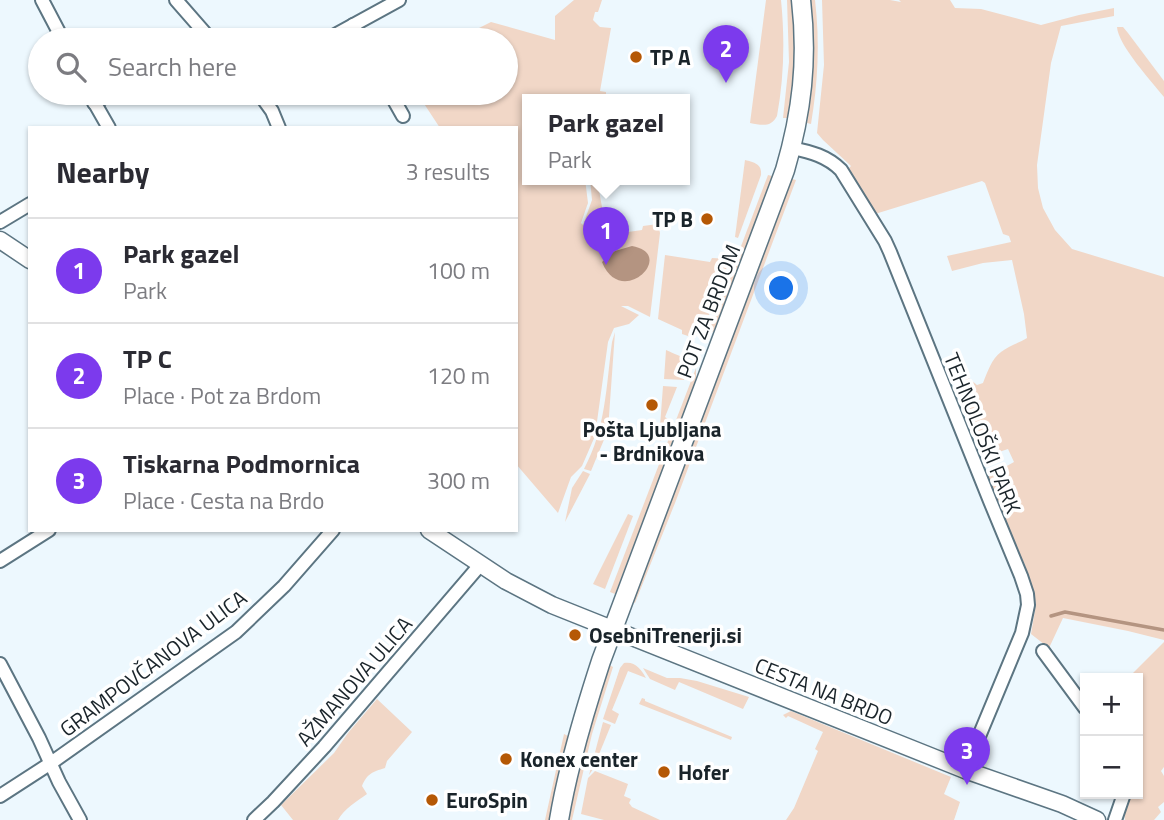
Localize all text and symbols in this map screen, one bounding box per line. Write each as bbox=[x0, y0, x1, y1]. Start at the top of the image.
pin: 2 bbox=[703, 25, 749, 83]
search box bbox=[28, 28, 518, 105]
place label: TP A bbox=[650, 41, 691, 73]
text: Search here bbox=[108, 47, 237, 86]
icon: search bbox=[52, 48, 90, 86]
marker: TP A bbox=[628, 49, 644, 65]
popup bbox=[522, 94, 690, 185]
text: Park gazel bbox=[548, 103, 664, 142]
text: Park bbox=[548, 142, 592, 177]
text: Nearby bbox=[56, 149, 149, 195]
text: 3 results bbox=[406, 154, 490, 189]
place label: TP B bbox=[652, 203, 693, 235]
pin: 1 bbox=[583, 207, 629, 265]
marker: TP B bbox=[699, 211, 715, 227]
text: Park gazel bbox=[123, 234, 240, 273]
street label: POT ZA BRDOM bbox=[668, 240, 748, 382]
text: 1 bbox=[73, 253, 85, 288]
text: 100 m bbox=[427, 253, 490, 288]
your location bbox=[764, 271, 798, 305]
text: Park bbox=[123, 273, 167, 308]
text: TP C bbox=[123, 339, 172, 378]
street label: TEHNOLOŠKI PARK bbox=[936, 348, 1030, 518]
text: 2 bbox=[73, 358, 85, 393]
text: 120 m bbox=[427, 358, 490, 393]
text: Place · Pot za Brdom bbox=[123, 378, 321, 413]
marker: Pošta Ljubljana - Brdnikova bbox=[644, 397, 660, 413]
place label: Pošta Ljubljana - Brdnikova bbox=[582, 413, 722, 469]
text: Tiskarna Podmornica bbox=[123, 444, 360, 483]
text: 3 bbox=[73, 463, 85, 498]
text: 300 m bbox=[427, 463, 490, 498]
text: Place · Cesta na Brdo bbox=[123, 483, 324, 518]
street label: GRAMPOVČANOVA ULICA bbox=[53, 582, 254, 744]
street label: AŽMANOVA ULICA bbox=[288, 609, 420, 753]
place label: OsebniTrenerji.si bbox=[589, 619, 742, 651]
marker: OsebniTrenerji.si bbox=[567, 627, 583, 643]
street label: CESTA NA BRDO bbox=[750, 649, 898, 733]
map controls bbox=[1080, 673, 1143, 799]
button: + bbox=[1080, 673, 1143, 736]
pin: 3 bbox=[944, 727, 990, 785]
button: − bbox=[1080, 736, 1143, 799]
place label: Konex center bbox=[520, 743, 638, 775]
marker: Konex center bbox=[498, 751, 514, 767]
place label: Hofer bbox=[678, 756, 729, 788]
marker: Hofer bbox=[656, 764, 672, 780]
place label: EuroSpin bbox=[446, 784, 528, 816]
marker: EuroSpin bbox=[424, 792, 440, 808]

